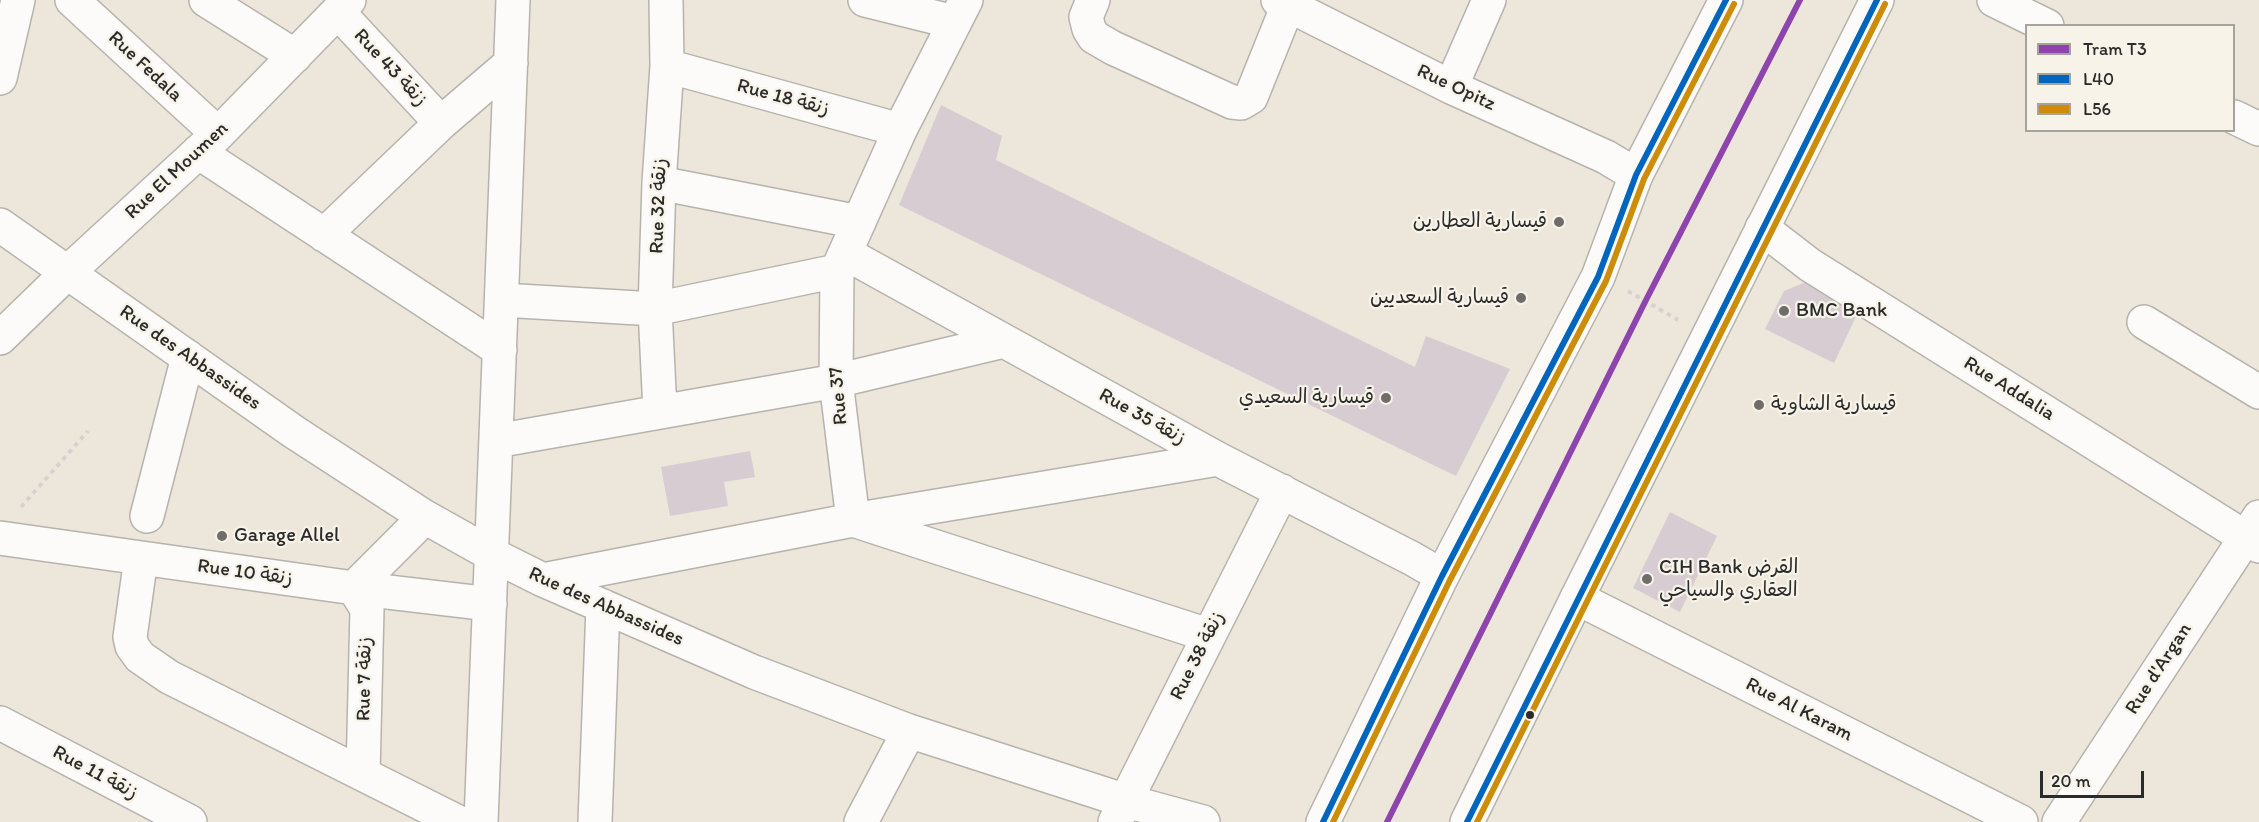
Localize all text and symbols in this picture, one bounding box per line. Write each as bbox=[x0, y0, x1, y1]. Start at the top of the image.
street label: Rue 43 زنقة bbox=[348, 24, 432, 112]
legend bbox=[2025, 24, 2235, 132]
street label: Rue Fedala bbox=[103, 26, 187, 108]
text: Tram T3 bbox=[2083, 38, 2147, 60]
street label: Rue Opitz bbox=[1413, 59, 1499, 117]
text: L40 bbox=[2083, 68, 2114, 90]
street label: Rue 18 زنقة bbox=[734, 74, 832, 122]
text: L56 bbox=[2083, 98, 2111, 120]
street label: Rue El Moumen bbox=[120, 117, 234, 225]
street label: Rue 32 زنقة bbox=[645, 158, 673, 254]
place label: قيسارية العطارين bbox=[1413, 210, 1547, 234]
marker: قيسارية العطارين bbox=[1552, 215, 1566, 229]
place label: قيسارية السعديين bbox=[1370, 286, 1509, 310]
marker: قيسارية السعديين bbox=[1514, 291, 1528, 305]
place label: BMC Bank bbox=[1796, 299, 1887, 323]
street label: Rue des Abbassides bbox=[115, 300, 265, 416]
marker: BMC Bank bbox=[1777, 304, 1791, 318]
street label: Rue Addalia bbox=[1959, 351, 2059, 427]
street label: Rue 37 bbox=[825, 366, 853, 426]
street label: Rue 35 زنقة bbox=[1094, 383, 1190, 451]
place label: قيسارية السعيدي bbox=[1239, 386, 1374, 410]
marker: قيسارية السعيدي bbox=[1379, 391, 1393, 405]
place label: قيسارية الشاوية bbox=[1771, 393, 1897, 417]
marker: قيسارية الشاوية bbox=[1752, 398, 1766, 412]
place label: Garage Allel bbox=[234, 524, 340, 548]
marker: Garage Allel bbox=[215, 529, 229, 543]
street label: Rue 10 زنقة bbox=[196, 554, 294, 592]
place label: CIH Bank القرض العقاري والسياحي bbox=[1659, 556, 1798, 603]
street label: Rue des Abbassides bbox=[525, 562, 687, 652]
marker: CIH Bank القرض العقاري والسياحي bbox=[1640, 572, 1654, 586]
street label: Rue 38 زنقة bbox=[1165, 608, 1231, 704]
street label: Rue d'Argan bbox=[2121, 619, 2197, 719]
street label: Rue 7 زنقة bbox=[352, 637, 378, 721]
street label: Rue Al Karam bbox=[1741, 673, 1857, 747]
unlabelled marker bbox=[1524, 709, 1536, 721]
street label: Rue 11 زنقة bbox=[48, 741, 142, 805]
scale bar bbox=[2043, 759, 2146, 797]
text: 20 m bbox=[2051, 770, 2091, 792]

